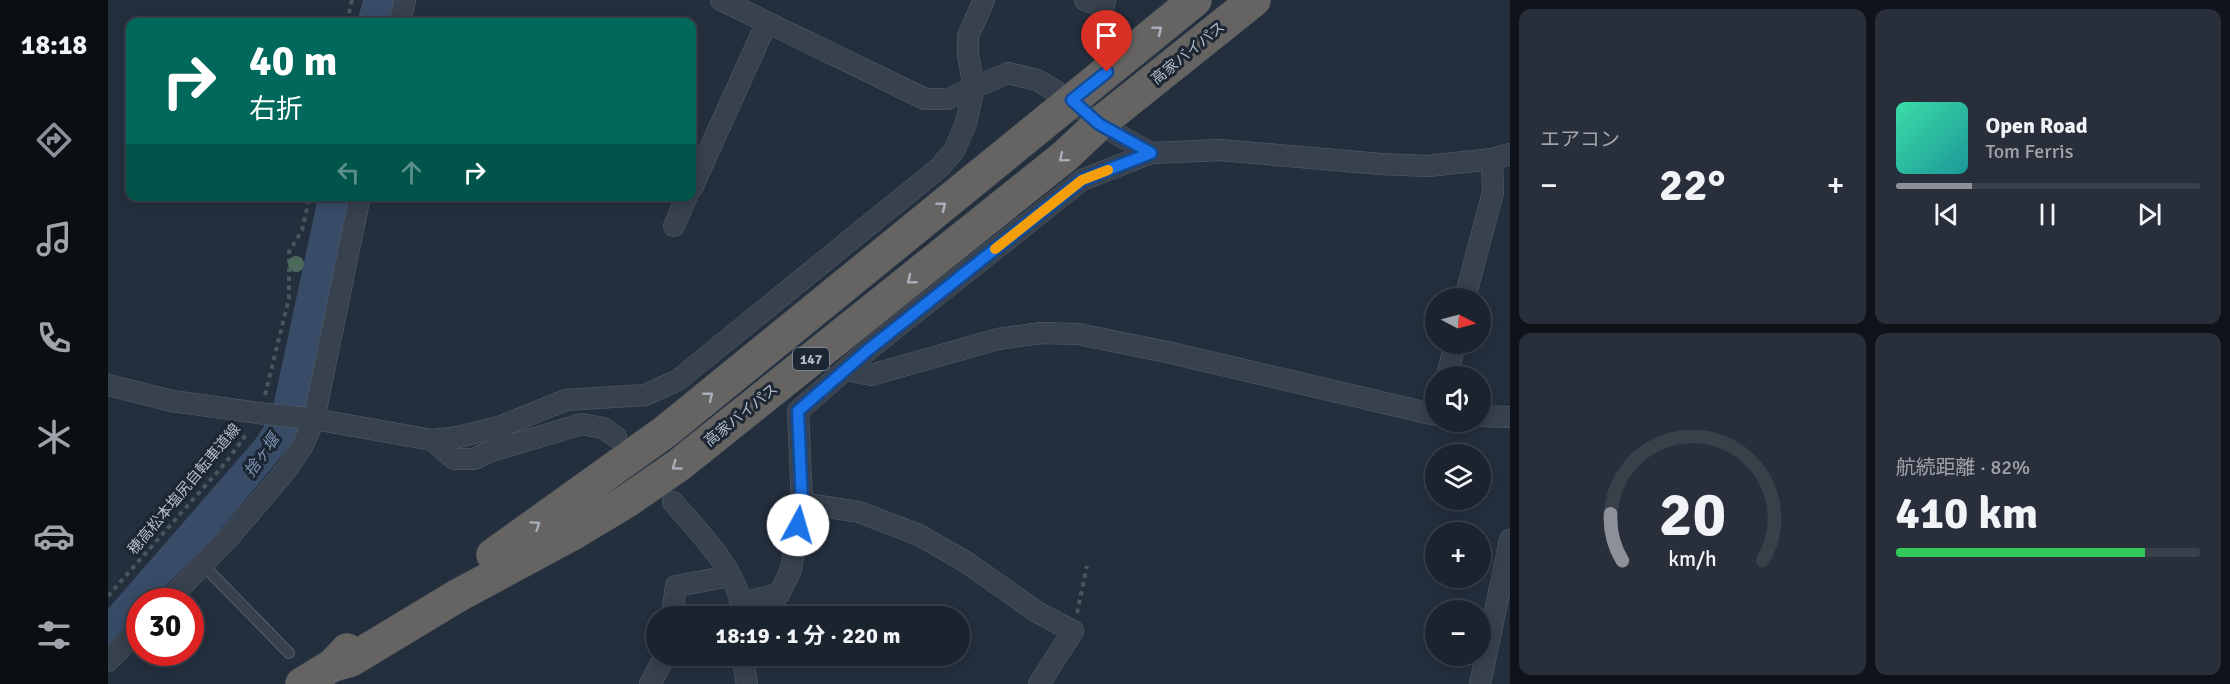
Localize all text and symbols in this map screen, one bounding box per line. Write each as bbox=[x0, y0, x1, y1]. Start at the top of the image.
pin bbox=[1081, 10, 1132, 72]
street label: 高家バイパス bbox=[1147, 18, 1229, 88]
icon: arrive bbox=[1090, 19, 1123, 52]
one-way arrow bbox=[1151, 27, 1162, 38]
text: 18:18 bbox=[21, 29, 87, 62]
text: 40 m bbox=[249, 36, 338, 87]
icon: right bbox=[150, 42, 228, 120]
text: 右折 bbox=[249, 93, 303, 126]
text: Open Road bbox=[1986, 112, 2088, 139]
icon: directions bbox=[33, 119, 75, 161]
text: エアコン bbox=[1540, 127, 1620, 152]
text: Tom Ferris bbox=[1986, 139, 2074, 164]
one-way arrow bbox=[1059, 150, 1070, 161]
icon: left bbox=[332, 156, 365, 189]
icon: ahead bbox=[395, 156, 428, 189]
icon: right bbox=[458, 156, 491, 189]
text: 22° bbox=[1659, 158, 1726, 213]
text: − bbox=[1540, 165, 1558, 206]
text: + bbox=[1827, 165, 1844, 206]
icon: previous bbox=[1930, 198, 1963, 231]
icon: pause bbox=[2031, 198, 2064, 231]
icon: next bbox=[2133, 198, 2166, 231]
one-way arrow bbox=[935, 203, 946, 214]
icon: music bbox=[33, 218, 75, 260]
one-way arrow bbox=[907, 272, 918, 283]
north arrow bbox=[1425, 288, 1491, 354]
map controls bbox=[1425, 288, 1491, 666]
icon: phone bbox=[33, 317, 75, 359]
road number: 147 bbox=[793, 348, 829, 370]
button: sound bbox=[1425, 366, 1491, 432]
street label: 高家バイパス bbox=[700, 380, 782, 450]
one-way arrow bbox=[702, 392, 713, 403]
icon: climate bbox=[33, 416, 75, 458]
street label: 穂高松本塩尻自転車道線 bbox=[124, 420, 244, 558]
water label: 捨ヶ堰 bbox=[240, 428, 285, 481]
button: layers bbox=[1425, 444, 1491, 510]
text: 航続距離 · 82% bbox=[1896, 455, 2030, 480]
one-way arrow bbox=[672, 459, 683, 470]
text: 20 bbox=[1659, 476, 1726, 553]
text: 410 km bbox=[1896, 486, 2038, 541]
position arrow bbox=[766, 493, 830, 557]
icon: car bbox=[33, 515, 75, 557]
one-way arrow bbox=[530, 521, 541, 532]
button: + bbox=[1425, 522, 1491, 588]
text: km/h bbox=[1668, 546, 1717, 572]
speed limit sign: 30 bbox=[126, 588, 204, 666]
button: − bbox=[1425, 600, 1491, 666]
icon: filters bbox=[33, 614, 75, 656]
text: 18:19 · 1 分 · 220 m bbox=[716, 622, 900, 649]

